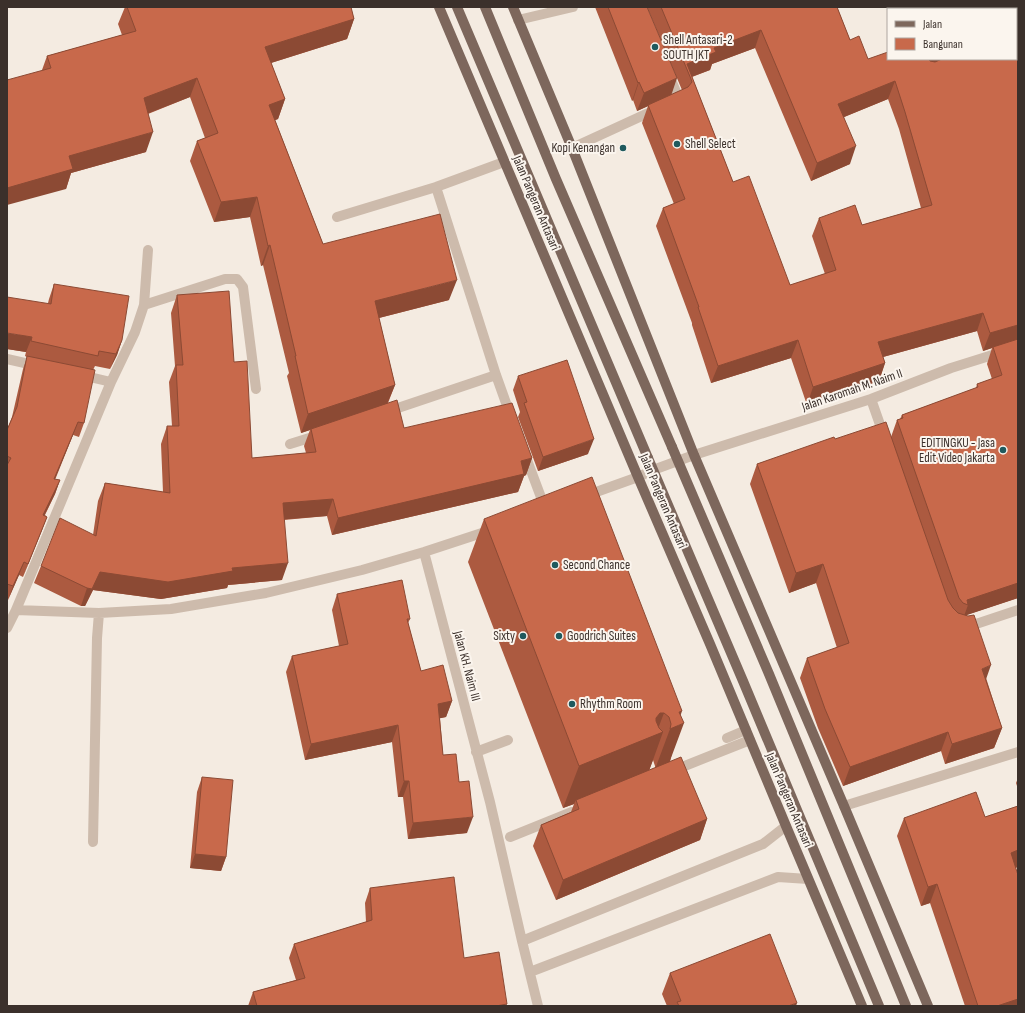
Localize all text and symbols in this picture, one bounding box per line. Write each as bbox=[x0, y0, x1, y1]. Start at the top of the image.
legend bbox=[887, 8, 1017, 60]
text: Jalan bbox=[922, 17, 942, 32]
place label: Shell Antasari-2 SOUTH JKT bbox=[663, 32, 733, 63]
text: Bangunan bbox=[923, 37, 963, 52]
marker: Shell Antasari-2 SOUTH JKT bbox=[650, 42, 660, 52]
place label: Shell Select bbox=[685, 136, 736, 152]
marker: Shell Select bbox=[672, 139, 682, 149]
place label: Kopi Kenangan bbox=[551, 140, 615, 156]
marker: Kopi Kenangan bbox=[618, 143, 628, 153]
street label: Jalan Pangeran Antasari bbox=[508, 152, 563, 253]
street label: Jalan Karomah M. Naim II bbox=[799, 365, 904, 415]
place label: EDITINGKU - Jasa Edit Video Jakarta bbox=[919, 435, 995, 466]
marker: EDITINGKU - Jasa Edit Video Jakarta bbox=[998, 445, 1008, 455]
street label: Jalan Pangeran Antasari bbox=[635, 450, 690, 551]
place label: Second Chance bbox=[563, 557, 630, 573]
marker: Second Chance bbox=[550, 560, 560, 570]
street label: Jalan KH. Naim III bbox=[450, 628, 484, 703]
place label: Sixty bbox=[493, 628, 515, 644]
place label: Goodrich Suites bbox=[567, 628, 636, 644]
marker: Sixty bbox=[518, 631, 528, 641]
marker: Goodrich Suites bbox=[554, 631, 564, 641]
place label: Rhythm Room bbox=[580, 696, 642, 712]
marker: Rhythm Room bbox=[567, 699, 577, 709]
street label: Jalan Pangeran Antasari bbox=[761, 749, 816, 850]

